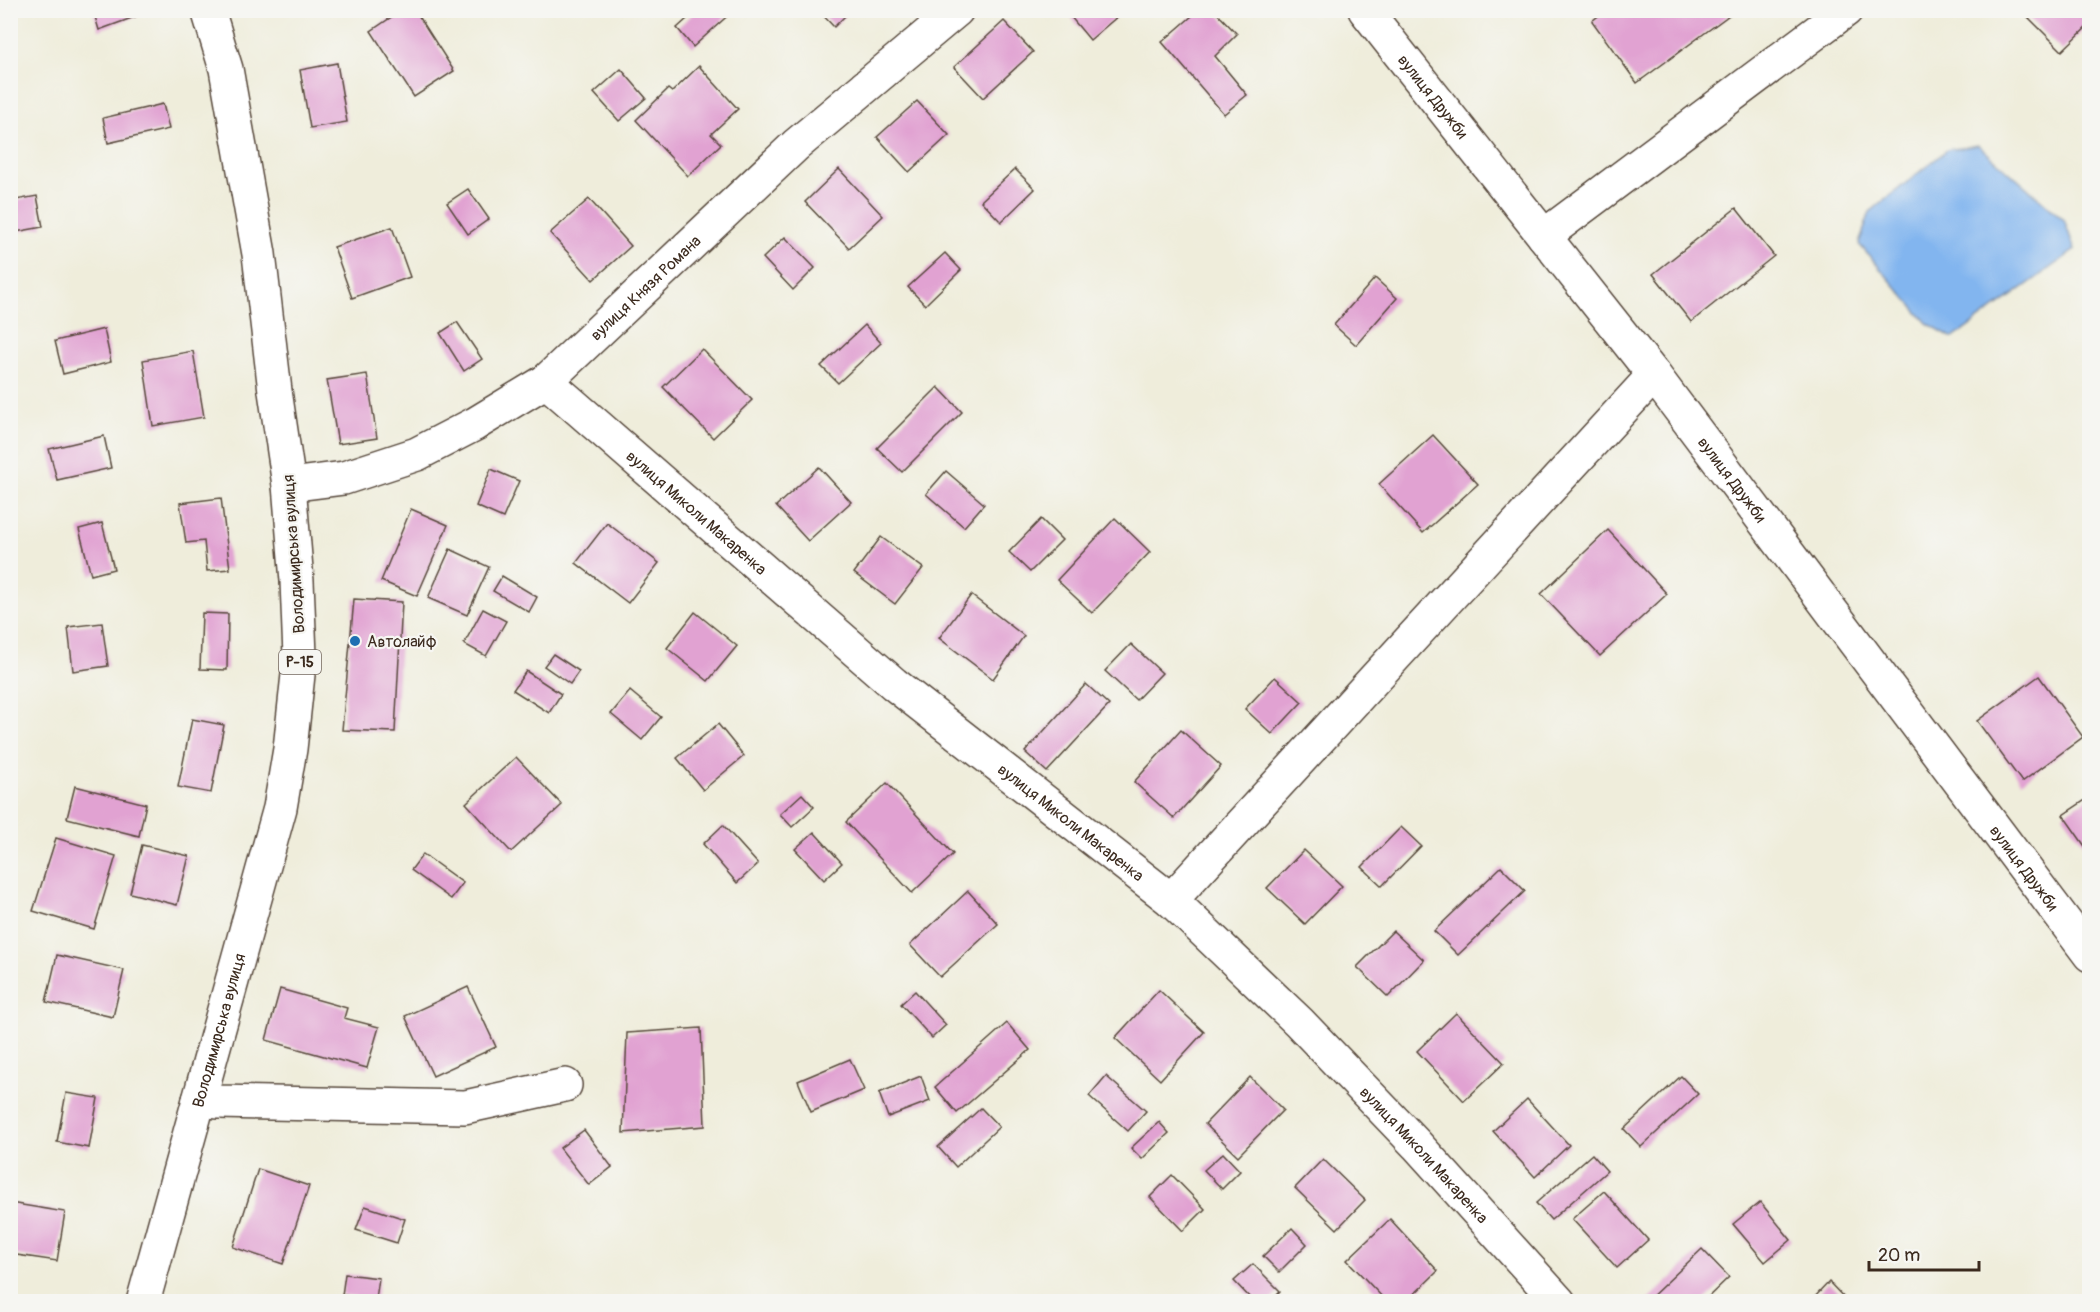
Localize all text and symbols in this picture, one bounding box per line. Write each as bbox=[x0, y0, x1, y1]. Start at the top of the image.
street label: вулиця Дружби bbox=[1393, 51, 1472, 143]
street label: вулиця Князя Романа bbox=[586, 231, 705, 345]
street label: вулиця Дружби bbox=[1693, 433, 1770, 527]
street label: вулиця Миколи Макаренка bbox=[622, 447, 771, 580]
street label: Володимирська вулиця bbox=[278, 474, 310, 634]
place label: Автолайф bbox=[367, 632, 437, 652]
marker: Автолайф bbox=[348, 634, 362, 648]
road number: Р-15 bbox=[279, 650, 321, 674]
street label: вулиця Миколи Макаренка bbox=[993, 760, 1147, 886]
street label: вулиця Дружби bbox=[1985, 822, 2062, 915]
street label: Володимирська вулиця bbox=[188, 951, 250, 1110]
street label: вулиця Миколи Макаренка bbox=[1355, 1083, 1492, 1228]
scale bar bbox=[1869, 1234, 1978, 1272]
text: 20 m bbox=[1878, 1244, 1920, 1267]

